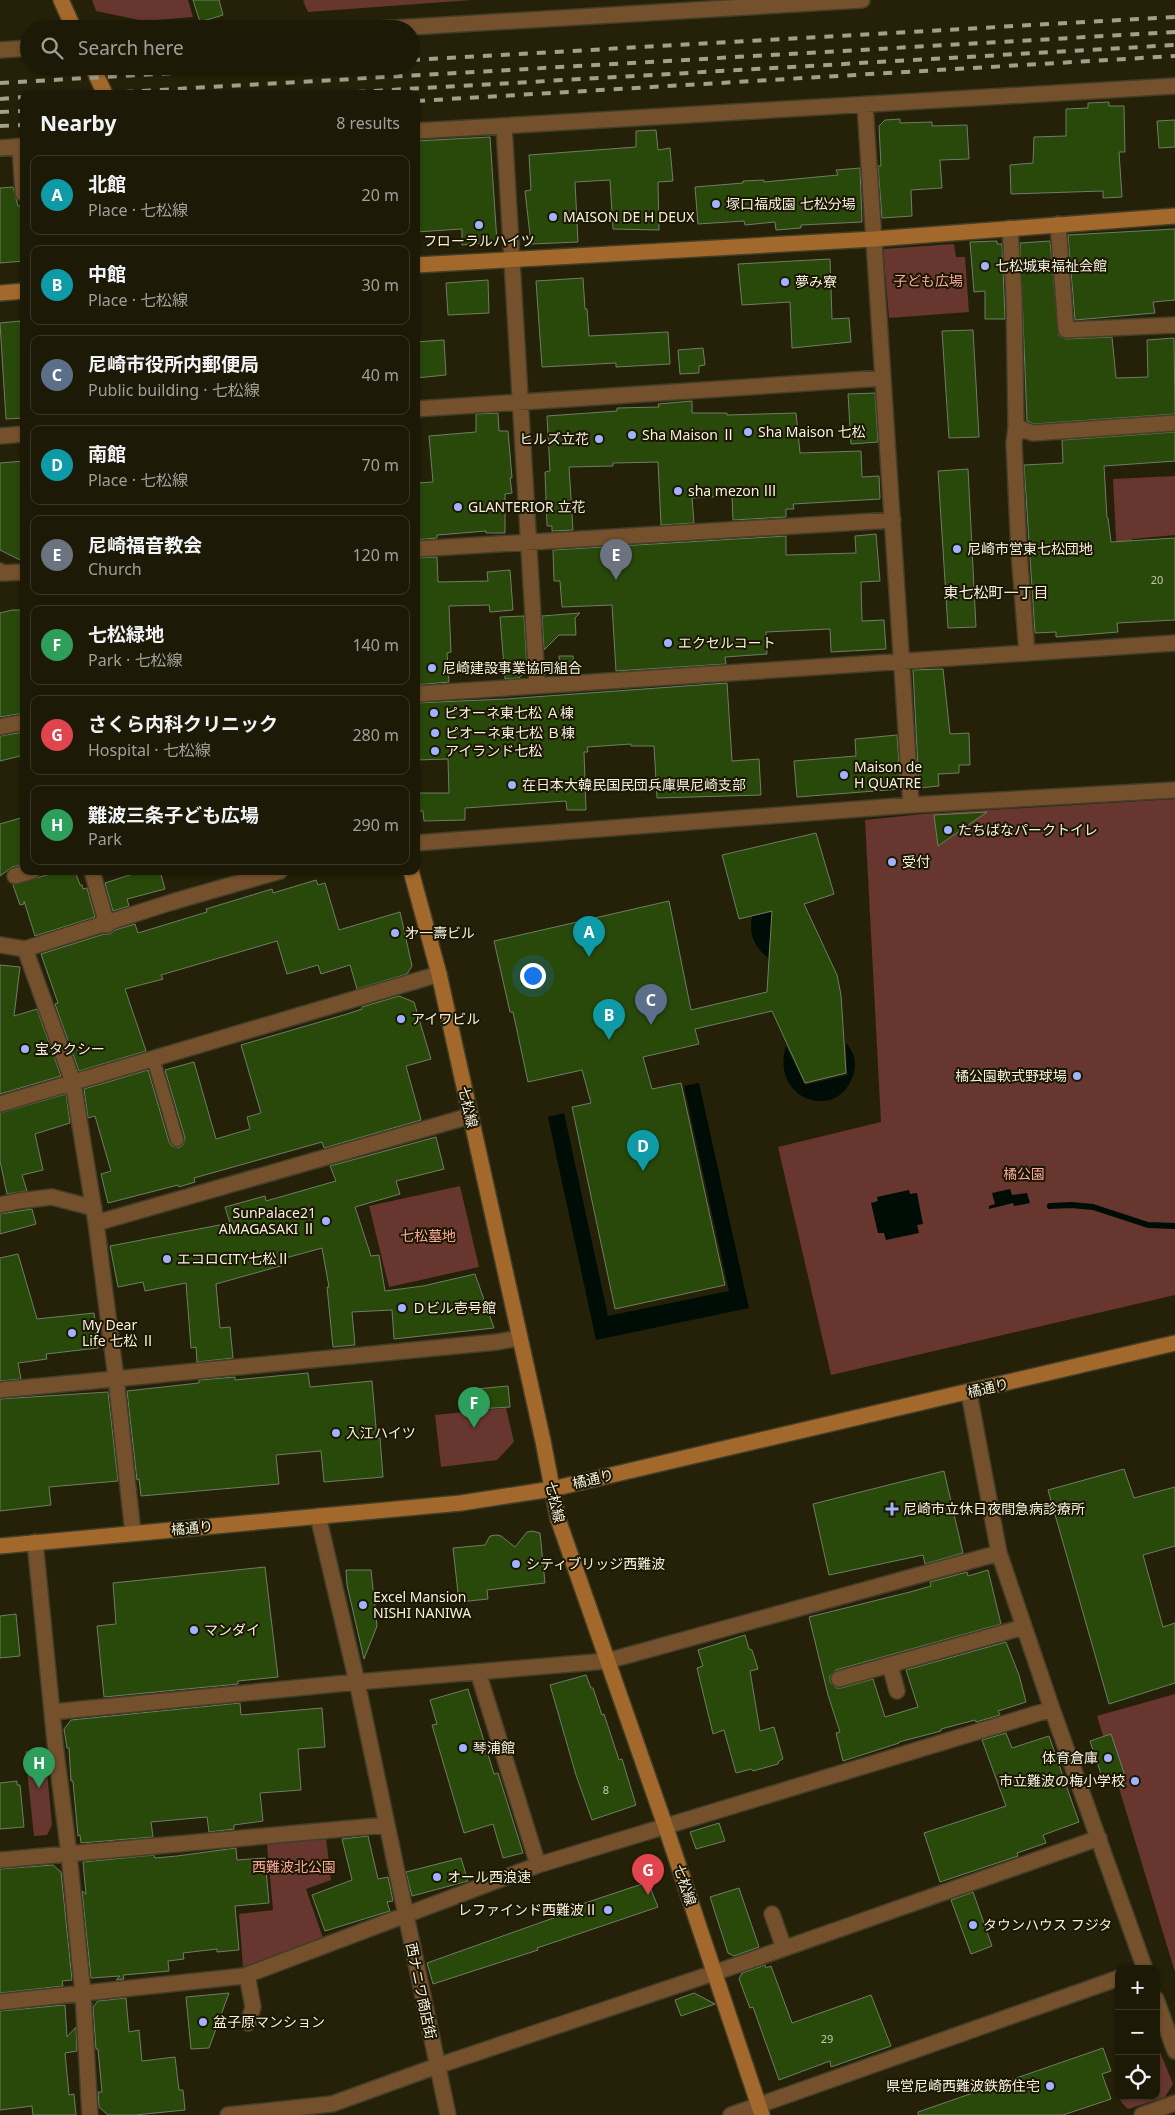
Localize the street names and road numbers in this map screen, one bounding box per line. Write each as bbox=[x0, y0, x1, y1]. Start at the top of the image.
street label: 七松線 bbox=[455, 1084, 482, 1129]
street label: 橘通り bbox=[965, 1374, 1010, 1401]
street label: 橘通り bbox=[570, 1465, 615, 1492]
street label: 七松線 bbox=[542, 1479, 569, 1524]
street label: 橘通り bbox=[170, 1516, 214, 1539]
street label: 七松線 bbox=[670, 1862, 701, 1908]
street label: 西ナニワ商店街 bbox=[402, 1941, 441, 2041]

